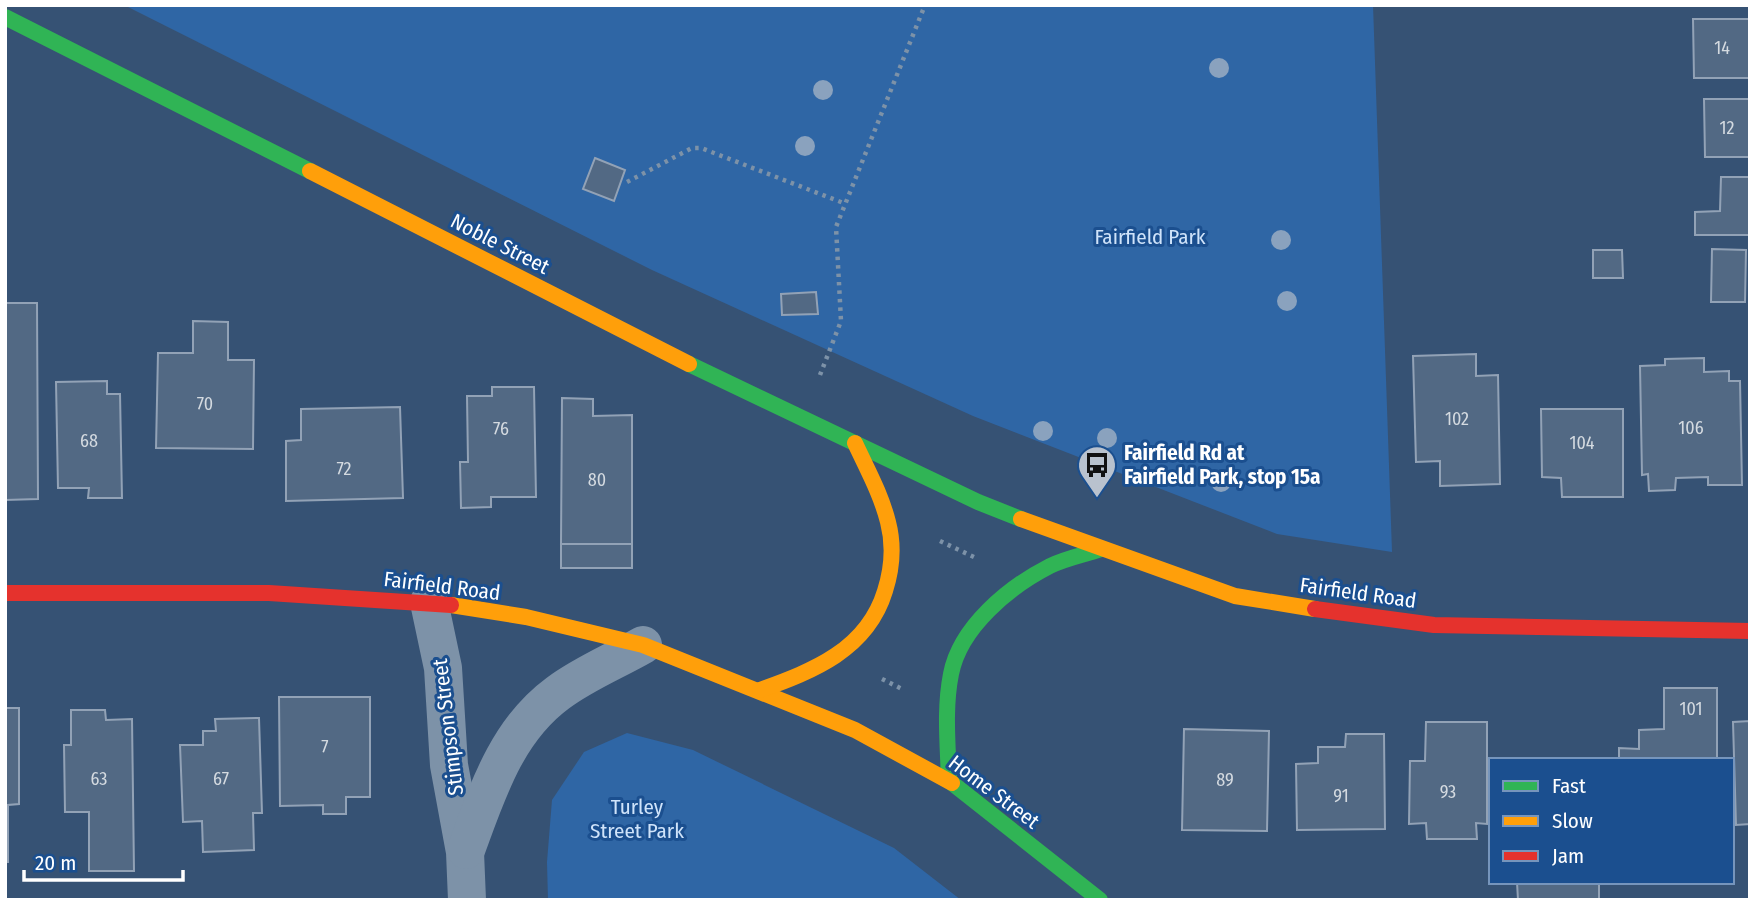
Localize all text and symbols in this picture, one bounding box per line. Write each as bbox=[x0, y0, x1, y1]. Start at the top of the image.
house number: 14 bbox=[1714, 37, 1730, 59]
house number: 12 bbox=[1720, 117, 1735, 139]
street label: Noble Street bbox=[446, 208, 554, 280]
park label: Fairfield Park bbox=[1094, 224, 1206, 250]
house number: 70 bbox=[197, 393, 213, 415]
house number: 102 bbox=[1445, 408, 1469, 430]
house number: 106 bbox=[1678, 417, 1704, 439]
house number: 76 bbox=[493, 418, 509, 440]
house number: 68 bbox=[80, 430, 98, 452]
house number: 104 bbox=[1569, 432, 1595, 454]
place label: Fairfield Rd at Fairfield Park, stop 15a bbox=[1124, 440, 1321, 490]
bus stop icon: Fairfield Rd at Fairfield Park, stop 15a bbox=[1076, 444, 1118, 499]
house number: 72 bbox=[336, 458, 352, 480]
house number: 80 bbox=[588, 469, 606, 491]
street label: Fairfield Road bbox=[382, 566, 502, 606]
street label: Fairfield Road bbox=[1298, 572, 1418, 614]
street label: Stimpson Street bbox=[427, 657, 469, 797]
house number: 101 bbox=[1680, 698, 1702, 720]
house number: 7 bbox=[321, 736, 329, 758]
street label: Home Street bbox=[943, 749, 1045, 835]
legend bbox=[1489, 758, 1734, 884]
house number: 63 bbox=[91, 768, 107, 790]
house number: 67 bbox=[213, 768, 229, 790]
house number: 89 bbox=[1216, 769, 1234, 791]
text: Fast bbox=[1552, 773, 1586, 799]
house number: 93 bbox=[1440, 781, 1456, 803]
house number: 91 bbox=[1333, 785, 1349, 807]
park label: Turley Street Park bbox=[590, 794, 684, 844]
text: Slow bbox=[1552, 808, 1593, 834]
scale bar bbox=[24, 838, 184, 882]
text: Jam bbox=[1552, 843, 1584, 869]
text: 20 m bbox=[35, 850, 76, 876]

